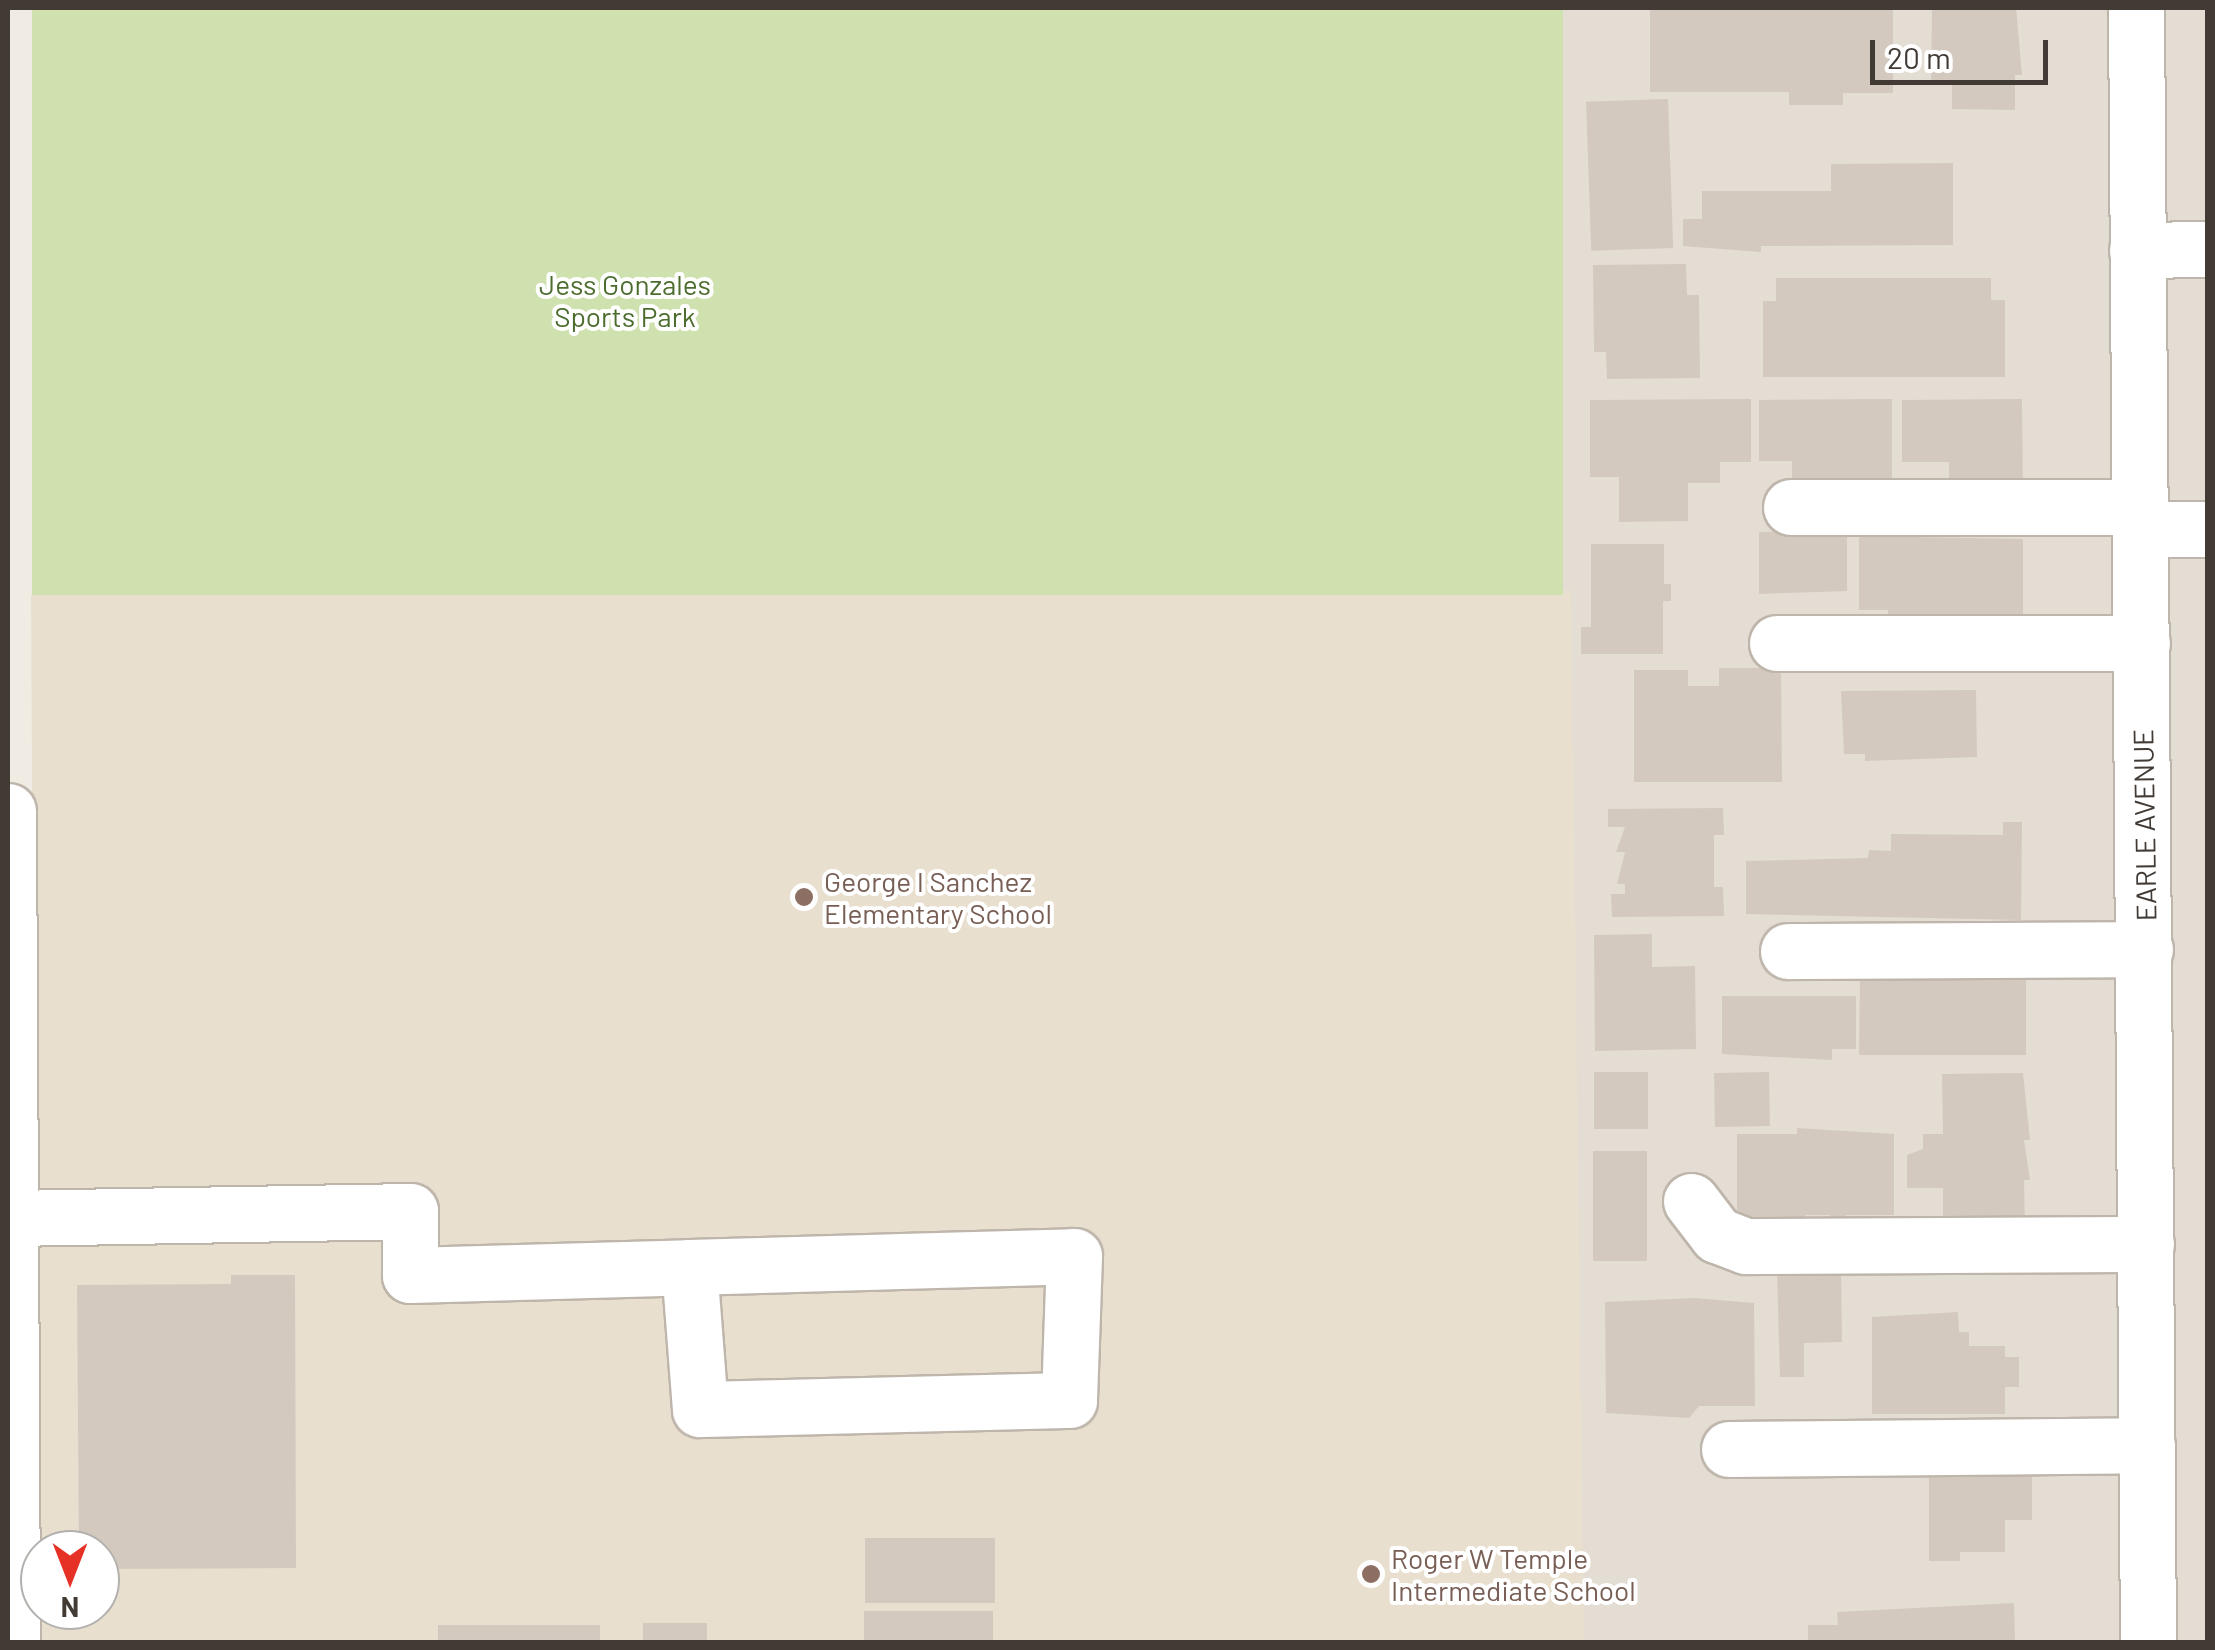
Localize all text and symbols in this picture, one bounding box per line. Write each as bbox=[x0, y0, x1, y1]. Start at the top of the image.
scale bar bbox=[1875, 20, 2052, 82]
text: 20 m bbox=[1887, 39, 1951, 75]
park label: Jess Gonzales Sports Park bbox=[539, 267, 711, 333]
street label: EARLE AVENUE bbox=[2126, 729, 2162, 921]
place label: George I Sanchez Elementary School bbox=[824, 864, 1052, 930]
marker: George I Sanchez Elementary School bbox=[793, 886, 815, 908]
north arrow bbox=[20, 1530, 120, 1630]
place label: Roger W Temple Intermediate School bbox=[1391, 1541, 1636, 1607]
marker: Roger W Temple Intermediate School bbox=[1360, 1563, 1382, 1585]
text: N bbox=[61, 1591, 79, 1625]

